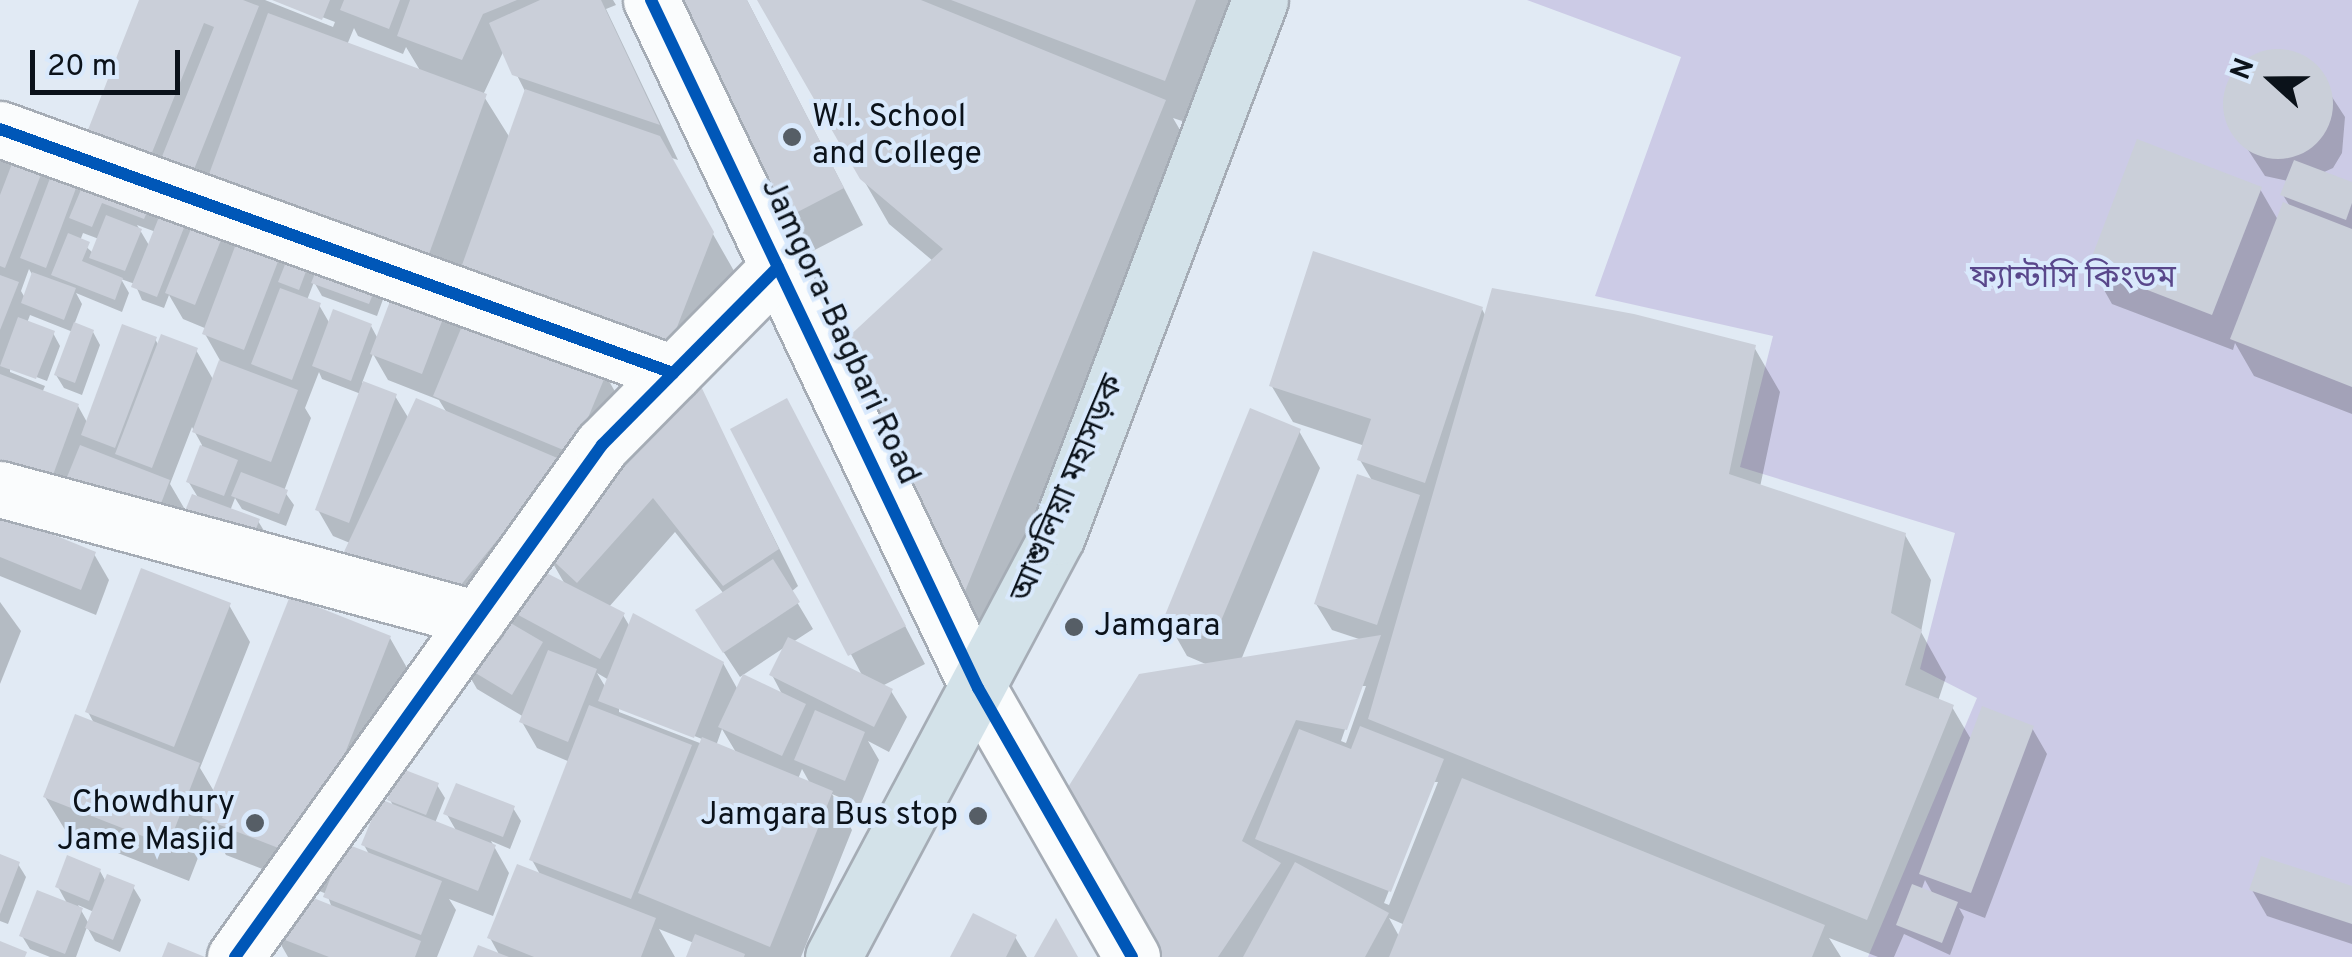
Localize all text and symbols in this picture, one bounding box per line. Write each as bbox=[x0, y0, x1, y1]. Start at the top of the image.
scale bar bbox=[35, 30, 185, 92]
north arrow bbox=[2222, 30, 2322, 130]
text: 20 m bbox=[47, 49, 117, 86]
text: N bbox=[2224, 53, 2264, 85]
place label: W.I. School and College bbox=[812, 100, 982, 175]
marker: W.I. School and College bbox=[781, 126, 803, 148]
street label: Jamgora-Bagbari Road bbox=[751, 173, 927, 491]
park label: ফ্যান্টাসি কিংডম bbox=[1970, 260, 2176, 298]
street label: আশুলিয়া মহাসড়ক bbox=[1004, 370, 1134, 608]
place label: Jamgara bbox=[1094, 608, 1220, 646]
marker: Jamgara bbox=[1063, 616, 1085, 638]
place label: Chowdhury Jame Masjid bbox=[57, 786, 235, 861]
place label: Jamgara Bus stop bbox=[700, 797, 958, 835]
marker: Jamgara Bus stop bbox=[967, 805, 989, 827]
marker: Chowdhury Jame Masjid bbox=[244, 812, 266, 834]

